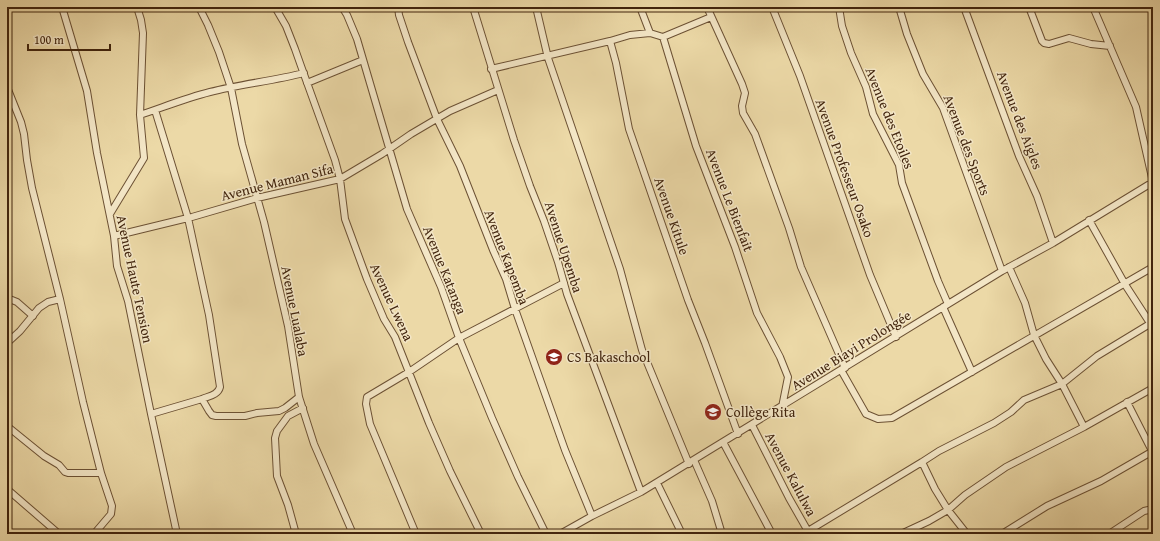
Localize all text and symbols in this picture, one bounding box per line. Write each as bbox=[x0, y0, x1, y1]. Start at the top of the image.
scale bar bbox=[28, 26, 110, 52]
text: 100 m bbox=[34, 31, 64, 48]
street label: Avenue des Etoiles bbox=[861, 64, 919, 172]
street label: Avenue des Aigles bbox=[992, 68, 1048, 172]
street label: Avenue des Sports bbox=[939, 92, 995, 198]
street label: Avenue Professeur Osako bbox=[811, 96, 879, 240]
street label: Avenue Le Bienfait bbox=[701, 146, 759, 254]
street label: Avenue Maman Sifa bbox=[219, 158, 336, 206]
street label: Avenue Kitule bbox=[649, 174, 695, 258]
street label: Avenue Upemba bbox=[540, 199, 588, 296]
street label: Avenue Kapemba bbox=[480, 207, 534, 308]
street label: Avenue Haute Tension bbox=[112, 213, 158, 345]
street label: Avenue Katanga bbox=[418, 223, 472, 318]
street label: Avenue Lwena bbox=[365, 260, 419, 344]
street label: Avenue Lualaba bbox=[276, 264, 314, 358]
street label: Avenue Biayi Prolongée bbox=[787, 305, 915, 395]
school or university icon: CS Bakaschool bbox=[544, 347, 564, 367]
place label: CS Bakaschool bbox=[567, 347, 651, 367]
school or university icon: Collège Rita bbox=[703, 402, 723, 422]
place label: Collège Rita bbox=[726, 402, 796, 422]
street label: Avenue Kalulwa bbox=[760, 428, 822, 520]

